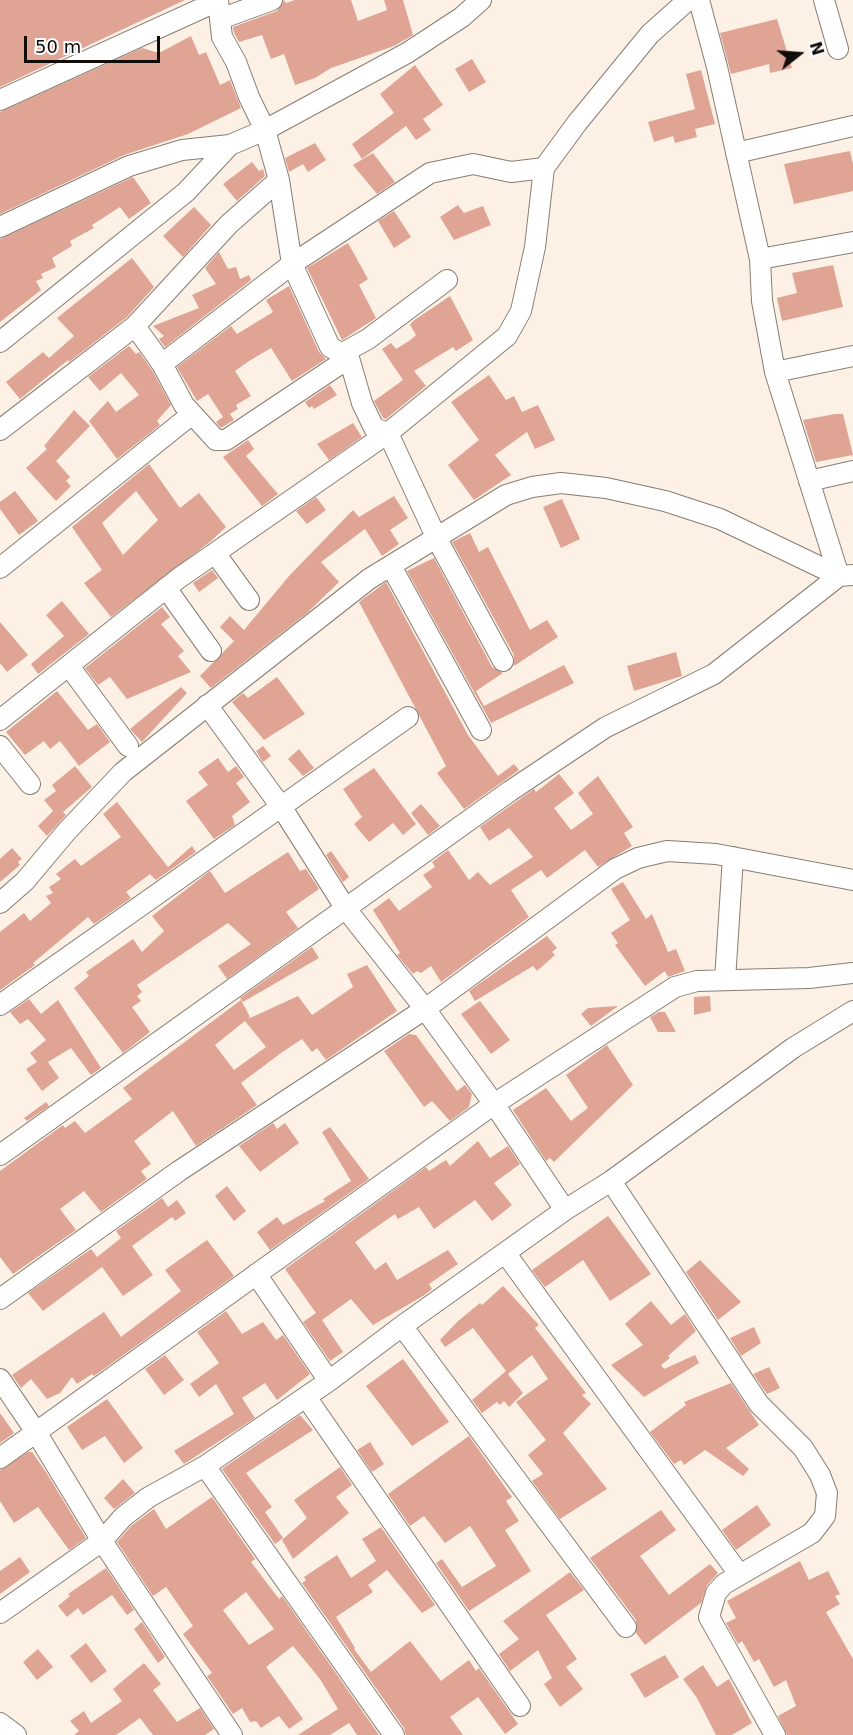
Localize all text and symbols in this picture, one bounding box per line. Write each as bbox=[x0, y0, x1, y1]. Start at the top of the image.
scale bar bbox=[27, 24, 164, 62]
north arrow bbox=[769, 24, 829, 84]
text: 50 m bbox=[35, 36, 81, 57]
text: N bbox=[806, 39, 828, 58]

